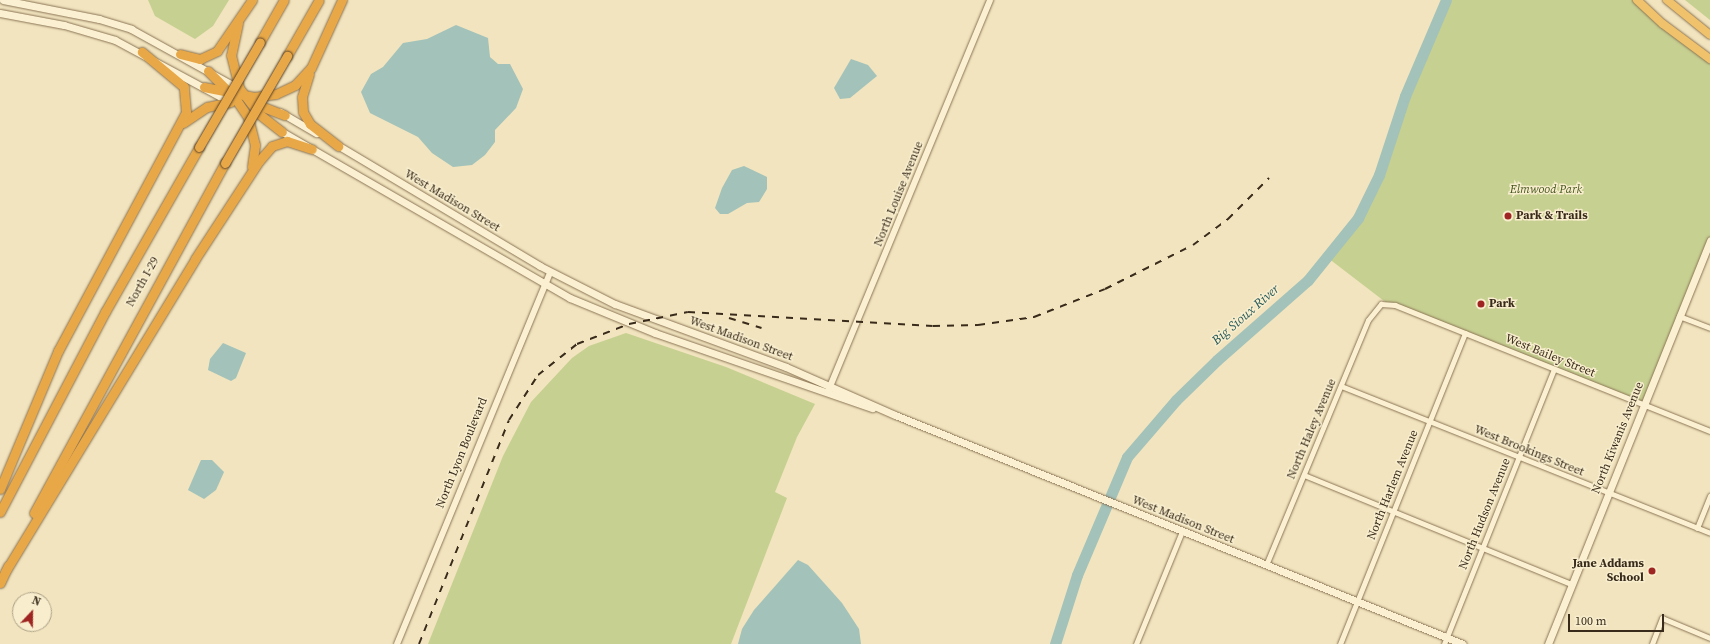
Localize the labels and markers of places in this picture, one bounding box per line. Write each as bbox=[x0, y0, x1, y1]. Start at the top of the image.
place label: Park & Trails bbox=[1516, 209, 1588, 223]
marker: Park & Trails bbox=[1503, 211, 1513, 221]
place label: Park bbox=[1489, 297, 1515, 311]
marker: Park bbox=[1476, 299, 1486, 309]
place label: Jane Addams School bbox=[1573, 557, 1644, 585]
marker: Jane Addams School bbox=[1647, 566, 1657, 576]

